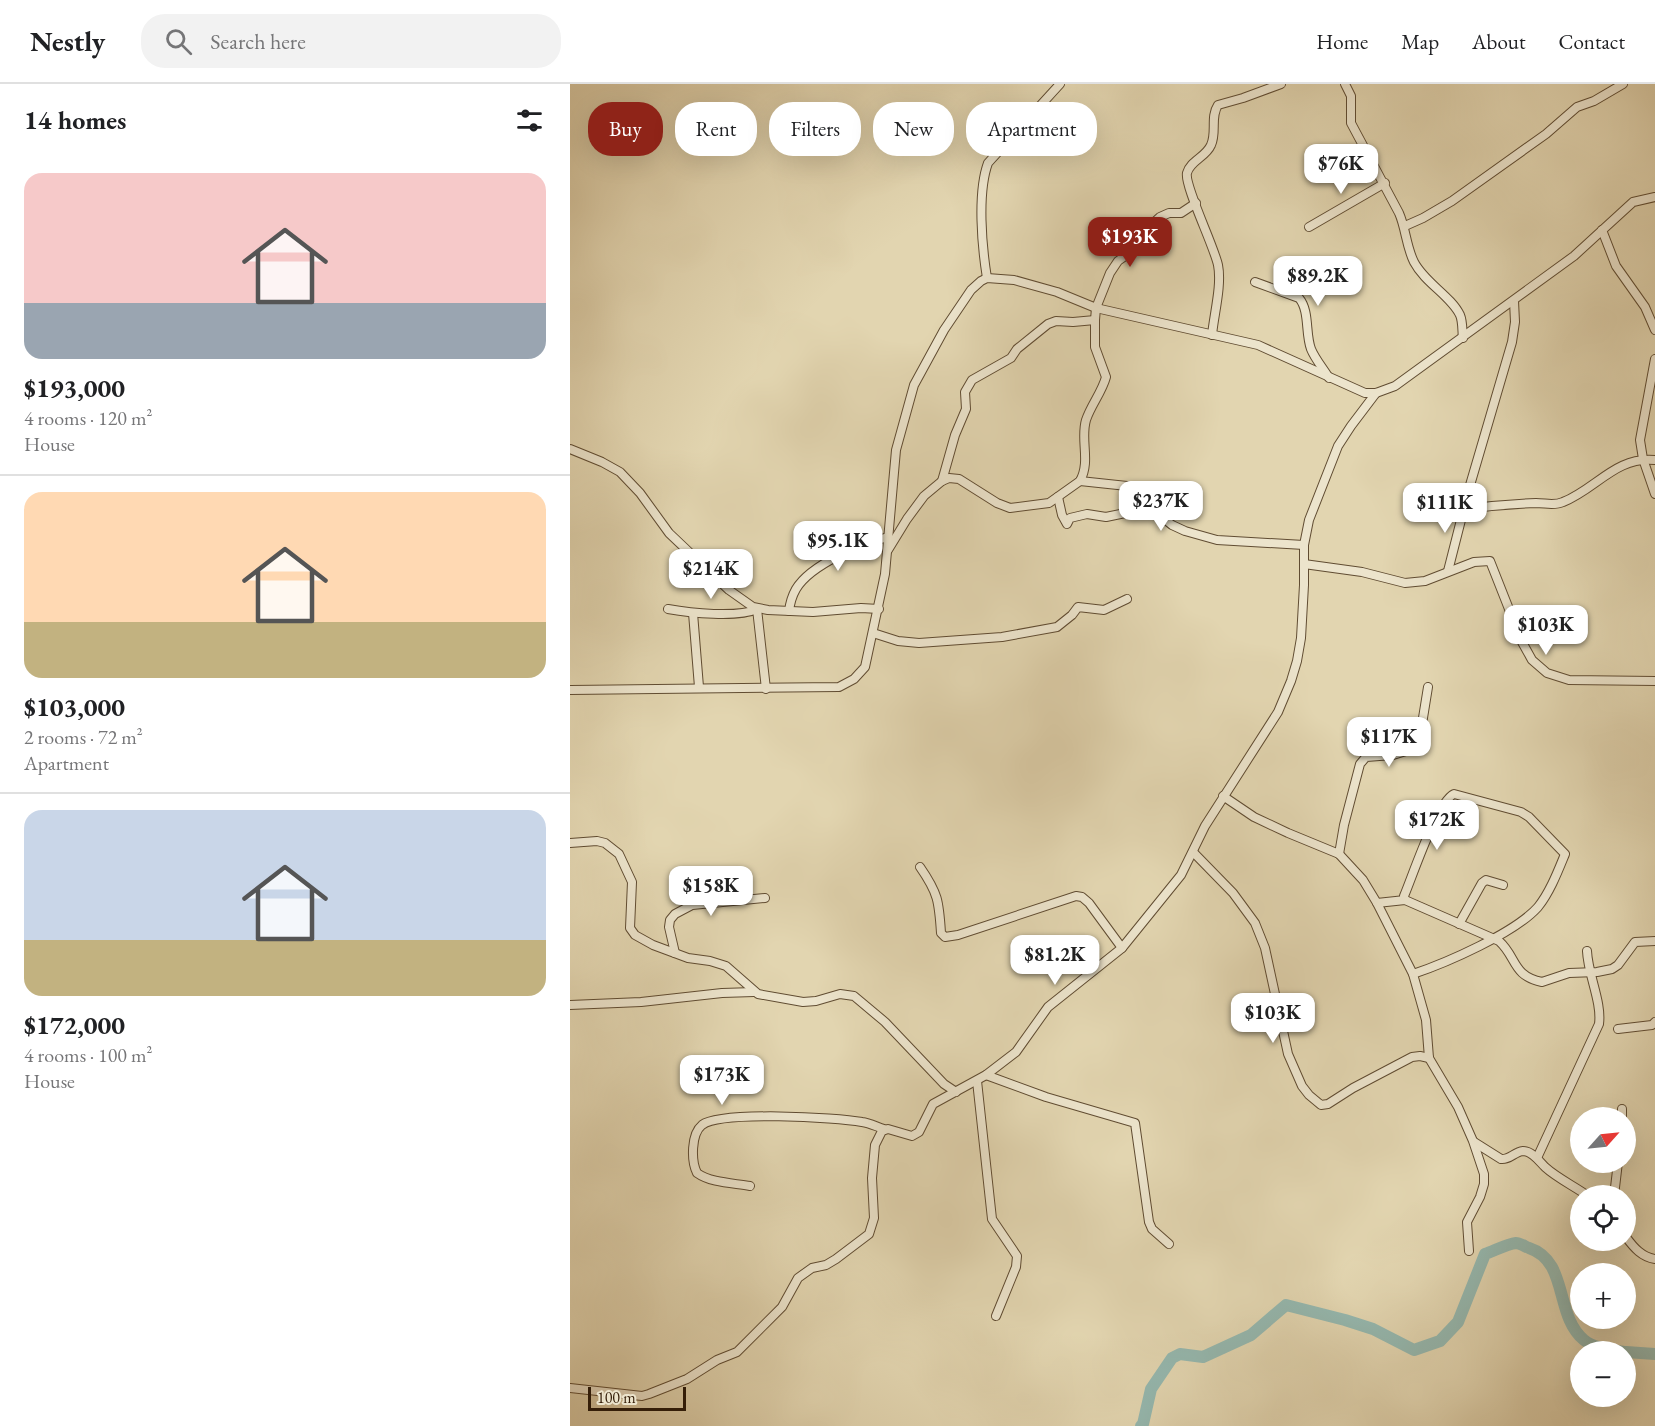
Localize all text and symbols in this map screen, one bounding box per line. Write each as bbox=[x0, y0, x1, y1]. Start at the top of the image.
search box bbox=[141, 14, 561, 68]
text: Nestly bbox=[30, 23, 105, 59]
icon: search bbox=[162, 25, 195, 58]
text: Search here bbox=[210, 27, 306, 56]
text: Home bbox=[1316, 28, 1368, 55]
text: Map bbox=[1401, 28, 1439, 55]
text: About bbox=[1472, 28, 1525, 55]
text: Contact bbox=[1558, 28, 1625, 55]
chip: Buy bbox=[588, 102, 663, 156]
chip: Rent bbox=[675, 102, 757, 156]
chip: Filters bbox=[769, 102, 861, 156]
chip: New bbox=[873, 102, 954, 156]
chip: Apartment bbox=[966, 102, 1097, 156]
text: 14 homes bbox=[24, 103, 126, 137]
icon: filters bbox=[513, 104, 546, 137]
pin: $76K bbox=[1305, 144, 1377, 195]
text: $76K bbox=[1318, 150, 1364, 176]
icon: home bbox=[231, 212, 339, 320]
pin: $193K bbox=[1088, 217, 1172, 268]
text: $193K bbox=[1102, 223, 1158, 249]
pin: $89.2K bbox=[1269, 256, 1367, 307]
text: $89.2K bbox=[1287, 262, 1349, 288]
text: $193,000 bbox=[24, 371, 125, 405]
text: 4 rooms · 120 m² bbox=[24, 405, 152, 431]
text: House bbox=[24, 431, 75, 457]
pin: $237K bbox=[1119, 481, 1203, 532]
pin: $111K bbox=[1403, 483, 1487, 534]
text: $237K bbox=[1133, 487, 1189, 513]
text: $111K bbox=[1417, 489, 1473, 515]
pin: $95.1K bbox=[789, 521, 887, 572]
text: $95.1K bbox=[807, 527, 869, 553]
icon: home bbox=[231, 531, 339, 639]
pin: $214K bbox=[669, 549, 753, 600]
text: $214K bbox=[683, 555, 739, 581]
pin: $103K bbox=[1504, 605, 1588, 656]
text: $103K bbox=[1518, 611, 1574, 637]
text: $103,000 bbox=[24, 690, 125, 724]
pin: $117K bbox=[1347, 717, 1431, 768]
text: $117K bbox=[1361, 723, 1417, 749]
text: 2 rooms · 72 m² bbox=[24, 724, 143, 750]
text: Apartment bbox=[24, 750, 109, 776]
pin: $172K bbox=[1395, 800, 1479, 851]
text: $172K bbox=[1409, 806, 1465, 832]
icon: home bbox=[231, 849, 339, 957]
pin: $158K bbox=[669, 866, 753, 917]
text: $158K bbox=[683, 872, 739, 898]
pin: $81.2K bbox=[1006, 935, 1104, 986]
text: $81.2K bbox=[1024, 941, 1086, 967]
pin: $103K bbox=[1231, 993, 1315, 1044]
text: $103K bbox=[1245, 999, 1301, 1025]
text: $172,000 bbox=[24, 1008, 125, 1042]
text: 4 rooms · 100 m² bbox=[24, 1042, 152, 1068]
pin: $173K bbox=[680, 1055, 764, 1106]
text: $173K bbox=[694, 1061, 750, 1087]
text: House bbox=[24, 1068, 75, 1094]
north arrow bbox=[1570, 1107, 1636, 1173]
map controls bbox=[1570, 1107, 1636, 1407]
button: locate bbox=[1570, 1185, 1636, 1251]
button: + bbox=[1570, 1263, 1636, 1329]
button: − bbox=[1570, 1341, 1636, 1407]
scale bar bbox=[588, 1384, 686, 1412]
text: 100 m bbox=[597, 1387, 636, 1408]

